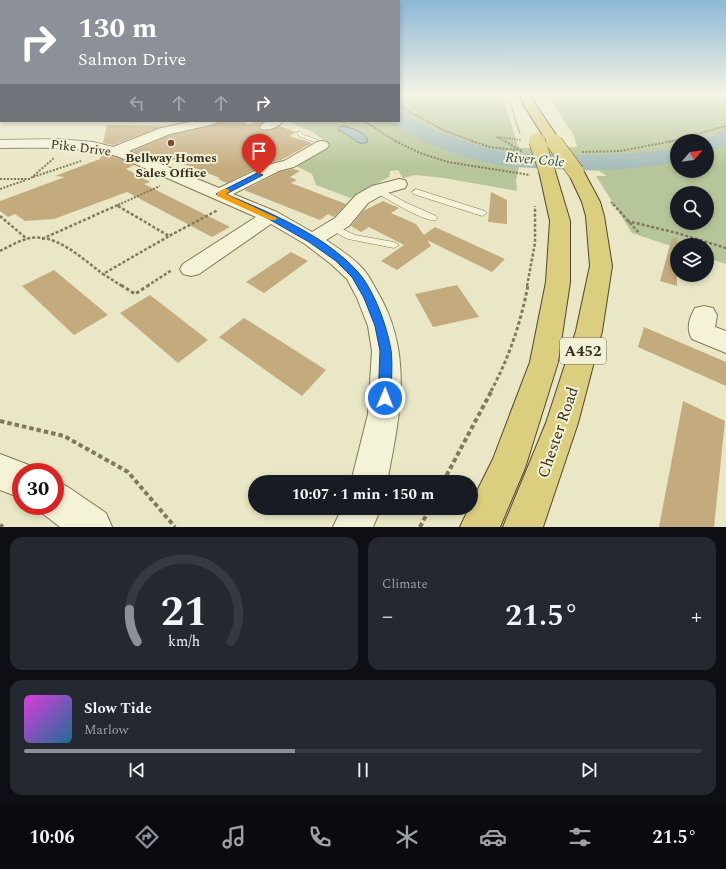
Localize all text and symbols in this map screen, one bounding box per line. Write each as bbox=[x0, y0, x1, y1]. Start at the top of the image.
text: 130 m bbox=[78, 7, 157, 50]
icon: right bbox=[12, 16, 64, 68]
text: Salmon Drive bbox=[78, 46, 186, 73]
icon: left bbox=[126, 92, 148, 114]
icon: ahead bbox=[168, 92, 190, 114]
icon: ahead bbox=[210, 92, 232, 114]
icon: right bbox=[252, 92, 274, 114]
street label: Pike Drive bbox=[50, 134, 112, 162]
pin bbox=[242, 134, 276, 175]
north arrow bbox=[670, 134, 714, 178]
map controls bbox=[670, 134, 714, 282]
marker: Bellway Homes Sales Office bbox=[166, 138, 176, 148]
icon: arrive bbox=[248, 140, 270, 162]
water label: River Cole bbox=[504, 146, 565, 173]
place label: Bellway Homes Sales Office bbox=[125, 148, 217, 183]
button: search bbox=[670, 186, 714, 230]
button: layers bbox=[670, 238, 714, 282]
road number: A452 bbox=[560, 338, 606, 364]
position arrow bbox=[364, 377, 406, 419]
street label: Chester Road bbox=[531, 383, 585, 481]
speed limit sign: 30 bbox=[12, 463, 64, 515]
text: 10:07 · 1 min · 150 m bbox=[292, 483, 434, 506]
text: Climate bbox=[382, 574, 428, 594]
text: 21 bbox=[161, 580, 207, 643]
text: 21.5° bbox=[505, 593, 579, 639]
text: − bbox=[382, 600, 393, 633]
text: + bbox=[691, 600, 702, 633]
text: km/h bbox=[168, 630, 200, 652]
text: Slow Tide bbox=[84, 697, 152, 720]
text: Marlow bbox=[84, 720, 129, 740]
icon: previous bbox=[126, 759, 148, 781]
icon: pause bbox=[352, 759, 374, 781]
icon: next bbox=[578, 759, 600, 781]
icon: directions bbox=[133, 823, 161, 851]
icon: music bbox=[220, 823, 248, 851]
icon: phone bbox=[306, 823, 334, 851]
icon: climate bbox=[393, 823, 421, 851]
icon: car bbox=[479, 823, 507, 851]
icon: filters bbox=[566, 823, 594, 851]
text: 10:06 bbox=[29, 824, 75, 851]
text: 21.5° bbox=[653, 824, 697, 851]

